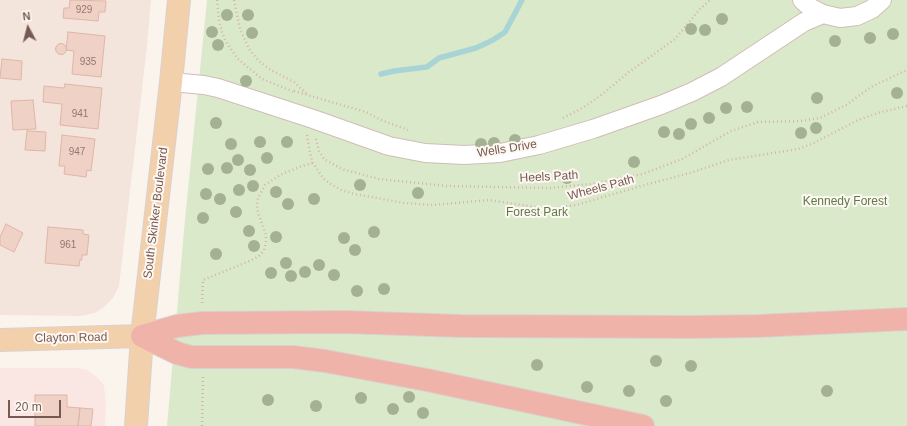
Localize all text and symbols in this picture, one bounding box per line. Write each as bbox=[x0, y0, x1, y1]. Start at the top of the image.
house number: 929 bbox=[76, 4, 92, 16]
north arrow bbox=[8, 8, 48, 48]
text: N bbox=[22, 10, 31, 23]
house number: 935 bbox=[80, 56, 96, 68]
house number: 941 bbox=[72, 108, 88, 120]
street label: Wells Drive bbox=[476, 137, 538, 161]
house number: 947 bbox=[69, 146, 85, 158]
street label: South Skinker Boulevard bbox=[141, 147, 171, 279]
street label: Heels Path bbox=[519, 168, 579, 186]
street label: Wheels Path bbox=[566, 172, 636, 204]
park label: Kennedy Forest bbox=[803, 195, 887, 209]
park label: Forest Park bbox=[506, 206, 568, 220]
house number: 961 bbox=[60, 239, 76, 251]
street label: Clayton Road bbox=[35, 330, 107, 346]
scale bar bbox=[10, 392, 63, 418]
text: 20 m bbox=[15, 400, 42, 414]

